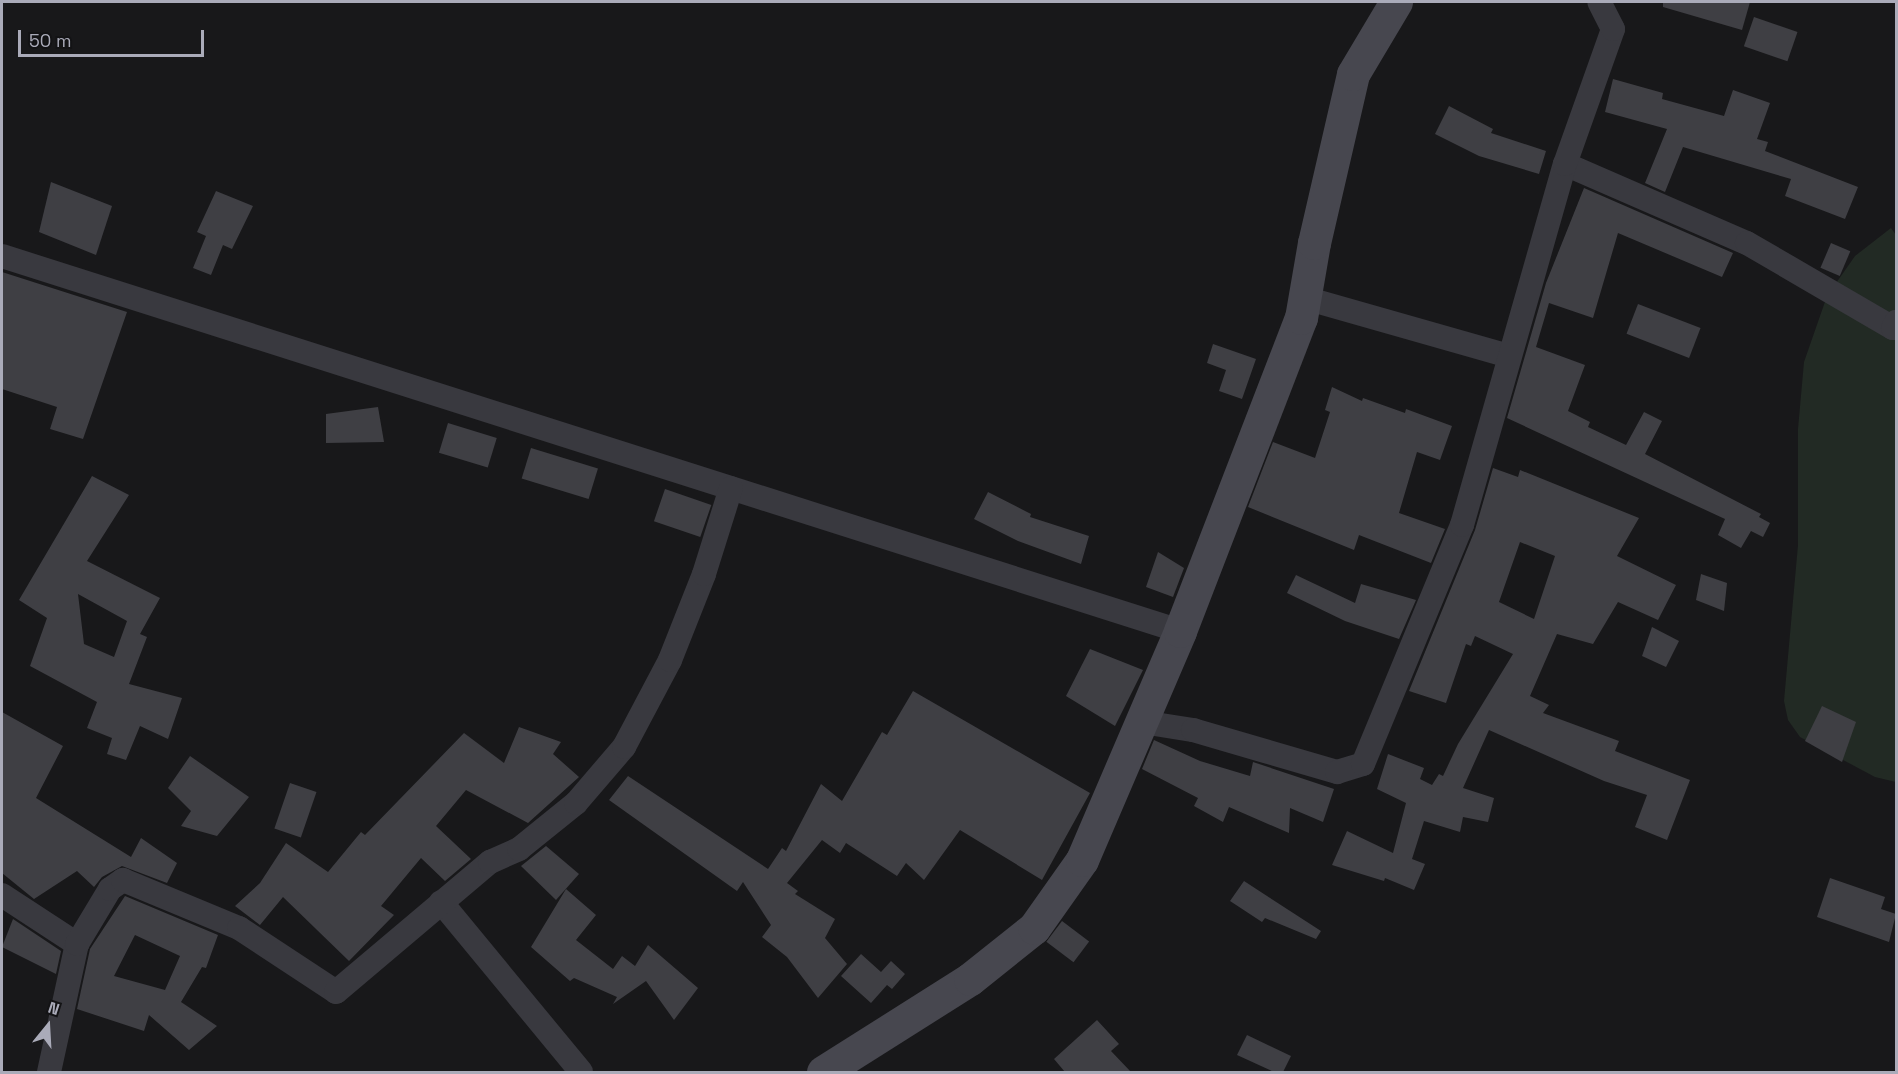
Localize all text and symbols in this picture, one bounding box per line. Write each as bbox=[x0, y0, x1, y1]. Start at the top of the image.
scale bar bbox=[21, 18, 207, 56]
text: 50 m bbox=[29, 29, 71, 52]
north arrow bbox=[18, 996, 78, 1056]
text: N bbox=[45, 997, 62, 1020]

